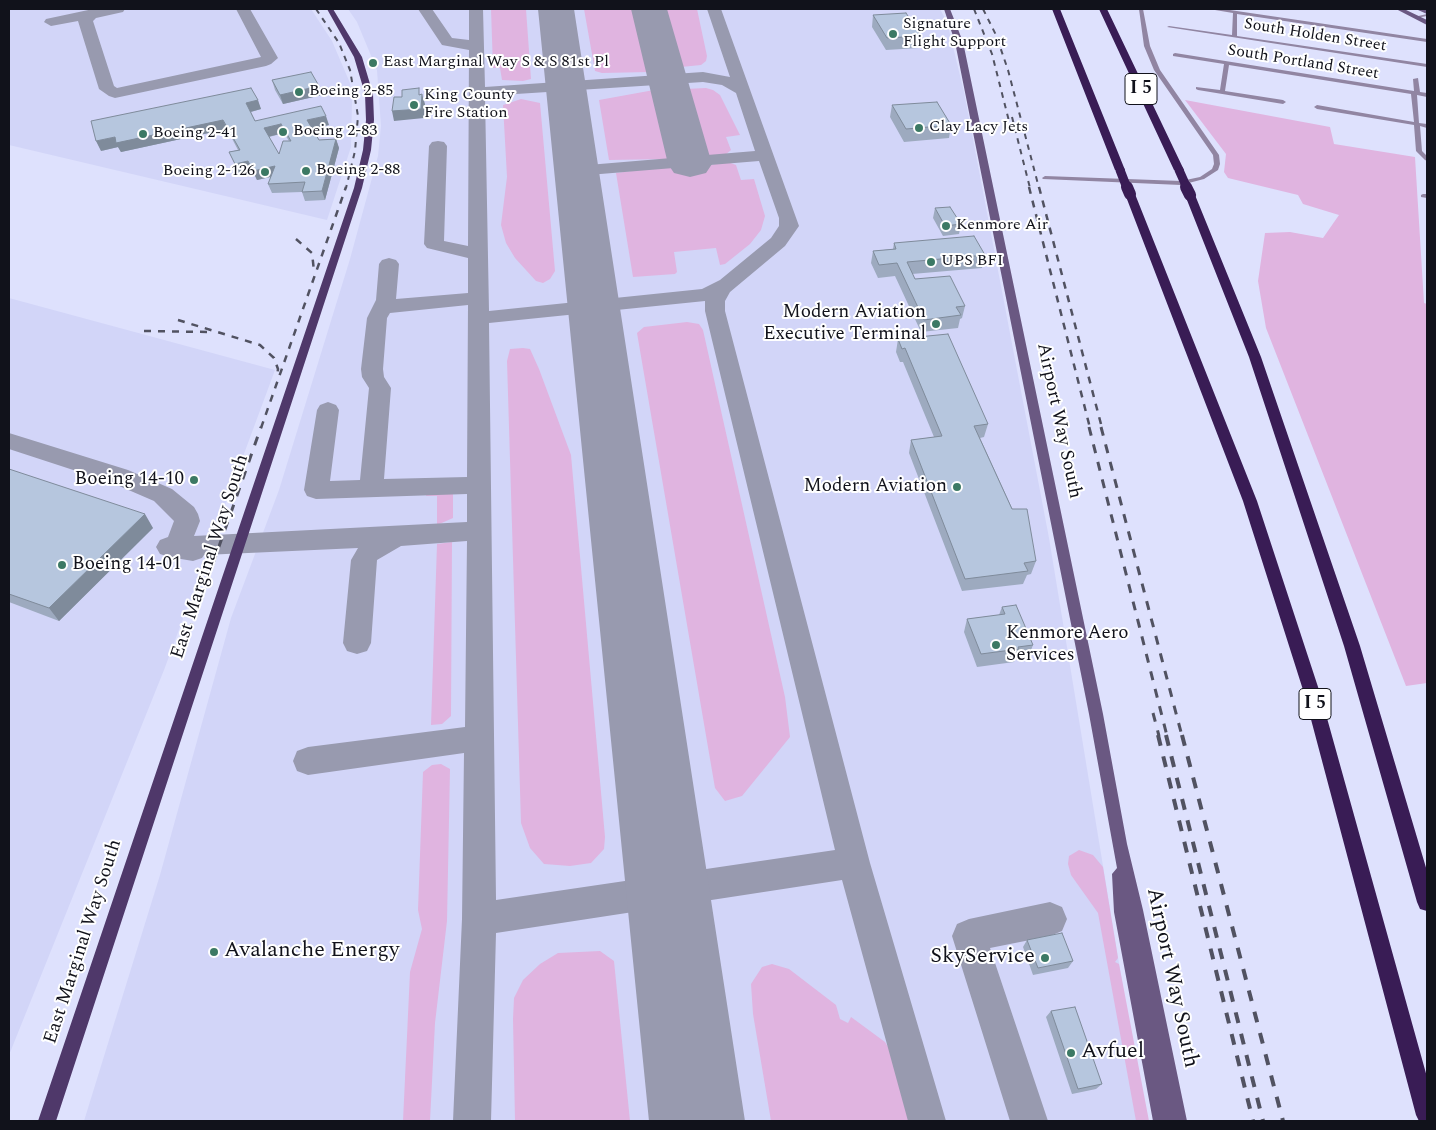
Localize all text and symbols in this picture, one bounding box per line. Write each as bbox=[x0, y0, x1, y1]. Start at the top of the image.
place label: Signature Flight Support bbox=[903, 15, 1006, 53]
street label: South Holden Street bbox=[1243, 15, 1387, 57]
marker: Signature Flight Support bbox=[887, 28, 899, 40]
street label: South Portland Street bbox=[1226, 42, 1380, 84]
place label: East Marginal Way S & S 81st Pl bbox=[383, 53, 609, 73]
marker: East Marginal Way S & S 81st Pl bbox=[367, 57, 379, 69]
road number: I 5 bbox=[1125, 74, 1157, 105]
place label: Boeing 2-85 bbox=[309, 82, 393, 102]
marker: Boeing 2-85 bbox=[293, 86, 305, 98]
place label: King County Fire Station bbox=[424, 86, 514, 124]
marker: King County Fire Station bbox=[408, 99, 420, 111]
place label: Clay Lacy Jets bbox=[929, 118, 1028, 138]
place label: Boeing 2-83 bbox=[293, 122, 377, 142]
marker: Clay Lacy Jets bbox=[913, 122, 925, 134]
place label: Boeing 2-41 bbox=[153, 124, 237, 144]
marker: Boeing 2-83 bbox=[277, 126, 289, 138]
marker: Boeing 2-41 bbox=[137, 128, 149, 140]
place label: Boeing 2-88 bbox=[316, 161, 400, 181]
place label: Boeing 2-126 bbox=[163, 162, 255, 182]
marker: Boeing 2-88 bbox=[300, 165, 312, 177]
marker: Boeing 2-126 bbox=[259, 166, 271, 178]
place label: Kenmore Air bbox=[956, 216, 1048, 236]
marker: Kenmore Air bbox=[940, 220, 952, 232]
place label: UPS BFI bbox=[941, 252, 1003, 272]
marker: UPS BFI bbox=[925, 256, 937, 268]
place label: Modern Aviation Executive Terminal bbox=[763, 302, 926, 346]
marker: Modern Aviation Executive Terminal bbox=[930, 318, 942, 330]
street label: Airport Way South bbox=[1030, 341, 1086, 501]
street label: East Marginal Way South bbox=[167, 452, 255, 662]
place label: Boeing 14-10 bbox=[75, 469, 184, 491]
marker: Boeing 14-10 bbox=[188, 474, 200, 486]
place label: Modern Aviation bbox=[803, 476, 947, 498]
marker: Modern Aviation bbox=[951, 481, 963, 493]
place label: Boeing 14-01 bbox=[72, 554, 181, 576]
marker: Boeing 14-01 bbox=[56, 559, 68, 571]
place label: Kenmore Aero Services bbox=[1006, 623, 1128, 667]
marker: Kenmore Aero Services bbox=[990, 639, 1002, 651]
road number: I 5 bbox=[1299, 689, 1331, 720]
street label: East Marginal Way South bbox=[40, 837, 128, 1047]
street label: Airport Way South bbox=[1139, 886, 1203, 1070]
place label: Avalanche Energy bbox=[224, 939, 399, 965]
place label: SkyService bbox=[930, 945, 1035, 971]
marker: Avalanche Energy bbox=[208, 946, 220, 958]
marker: SkyService bbox=[1039, 952, 1051, 964]
place label: Avfuel bbox=[1081, 1040, 1144, 1066]
marker: Avfuel bbox=[1065, 1047, 1077, 1059]

